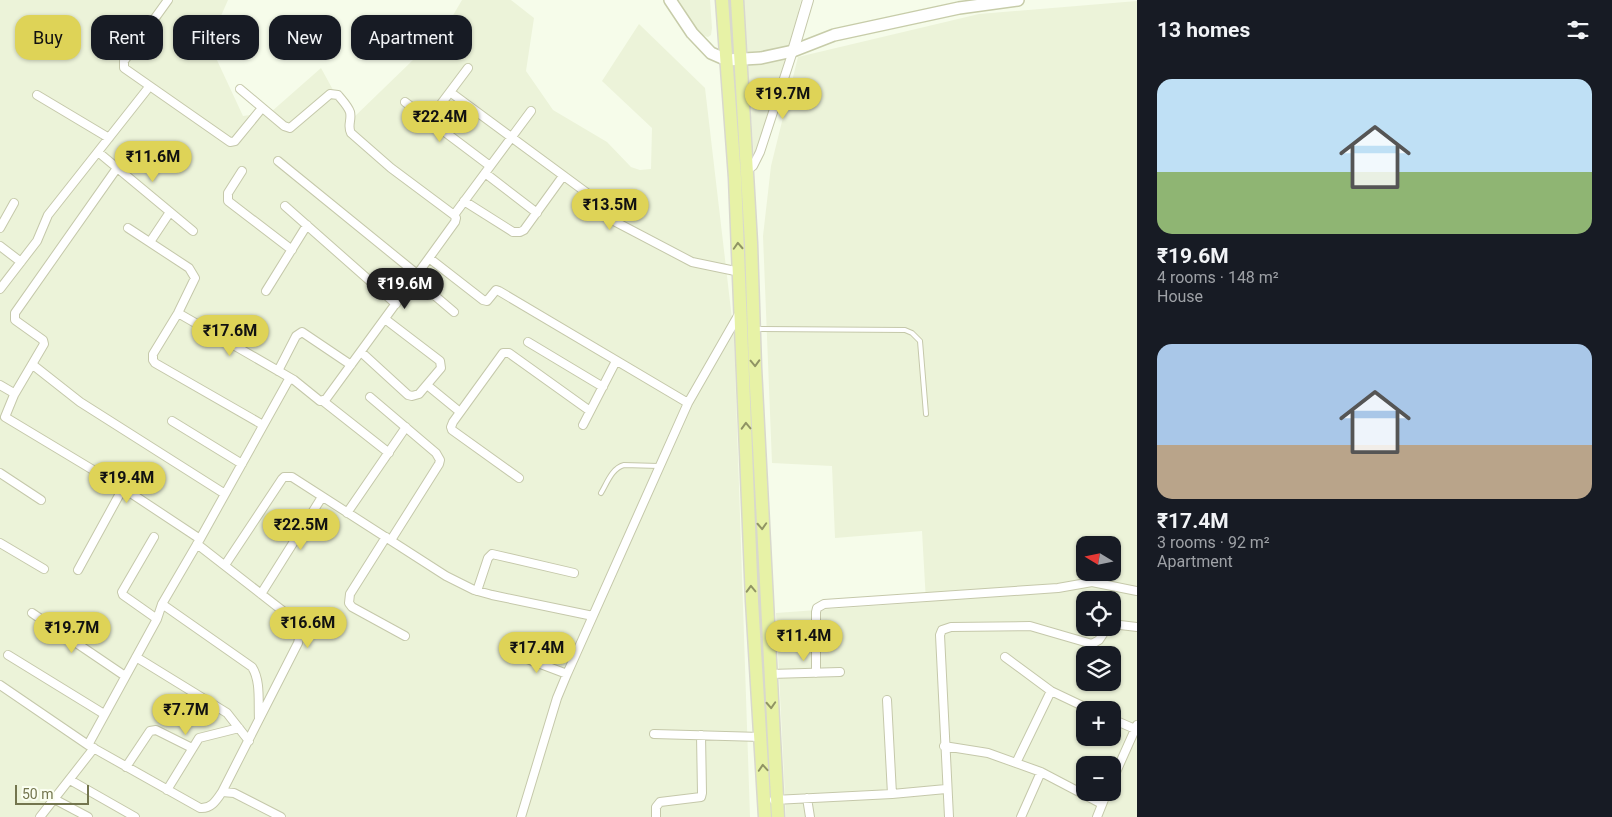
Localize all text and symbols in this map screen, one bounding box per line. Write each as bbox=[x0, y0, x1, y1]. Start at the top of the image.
chip: Buy bbox=[15, 15, 81, 60]
chip: Rent bbox=[91, 15, 163, 60]
chip: Filters bbox=[173, 15, 259, 60]
chip: New bbox=[269, 15, 341, 60]
chip: Apartment bbox=[351, 15, 472, 60]
icon: filters bbox=[1564, 16, 1592, 44]
text: 13 homes bbox=[1157, 18, 1250, 42]
pin: ₹19.7M bbox=[742, 78, 824, 120]
text: ₹19.7M bbox=[756, 84, 810, 103]
pin: ₹22.4M bbox=[399, 100, 481, 143]
text: ₹22.4M bbox=[413, 107, 467, 126]
icon: home bbox=[1330, 112, 1420, 202]
pin: ₹11.6M bbox=[112, 140, 194, 183]
text: ₹11.6M bbox=[126, 147, 180, 166]
pin: ₹13.5M bbox=[569, 188, 651, 231]
text: ₹13.5M bbox=[583, 195, 637, 214]
one-way arrow bbox=[733, 242, 744, 250]
text: ₹19.6M bbox=[1157, 244, 1229, 268]
pin: ₹19.6M bbox=[364, 268, 446, 310]
text: 4 rooms · 148 m² bbox=[1157, 268, 1279, 287]
text: ₹19.6M bbox=[378, 274, 432, 293]
text: House bbox=[1157, 287, 1203, 306]
pin: ₹17.6M bbox=[189, 314, 271, 357]
text: ₹17.6M bbox=[203, 321, 257, 340]
one-way arrow bbox=[749, 360, 760, 368]
icon: home bbox=[1330, 377, 1420, 467]
one-way arrow bbox=[740, 422, 751, 430]
pin: ₹19.4M bbox=[86, 462, 168, 504]
text: ₹19.4M bbox=[100, 468, 154, 487]
pin: ₹22.5M bbox=[260, 508, 342, 551]
text: ₹17.4M bbox=[1157, 509, 1229, 533]
text: ₹22.5M bbox=[274, 515, 328, 534]
one-way arrow bbox=[757, 522, 768, 530]
text: 3 rooms · 92 m² bbox=[1157, 533, 1270, 552]
north arrow bbox=[1076, 536, 1121, 581]
map controls bbox=[1076, 536, 1121, 801]
text: Apartment bbox=[1157, 552, 1233, 571]
one-way arrow bbox=[746, 584, 757, 592]
button: locate bbox=[1076, 591, 1121, 636]
pin: ₹16.6M bbox=[267, 606, 349, 649]
pin: ₹19.7M bbox=[31, 612, 113, 654]
text: ₹16.6M bbox=[281, 613, 335, 632]
text: ₹19.7M bbox=[45, 618, 99, 637]
pin: ₹11.4M bbox=[763, 620, 845, 662]
text: ₹11.4M bbox=[777, 626, 831, 645]
pin: ₹17.4M bbox=[496, 632, 578, 674]
text: ₹17.4M bbox=[510, 638, 564, 657]
button: layers bbox=[1076, 646, 1121, 691]
pin: ₹7.7M bbox=[151, 694, 221, 736]
text: ₹7.7M bbox=[163, 700, 209, 719]
button: + bbox=[1076, 701, 1121, 746]
one-way arrow bbox=[766, 702, 777, 710]
button: − bbox=[1076, 756, 1121, 801]
one-way arrow bbox=[757, 764, 768, 772]
scale bar bbox=[15, 782, 89, 805]
text: 50 m bbox=[22, 786, 54, 802]

